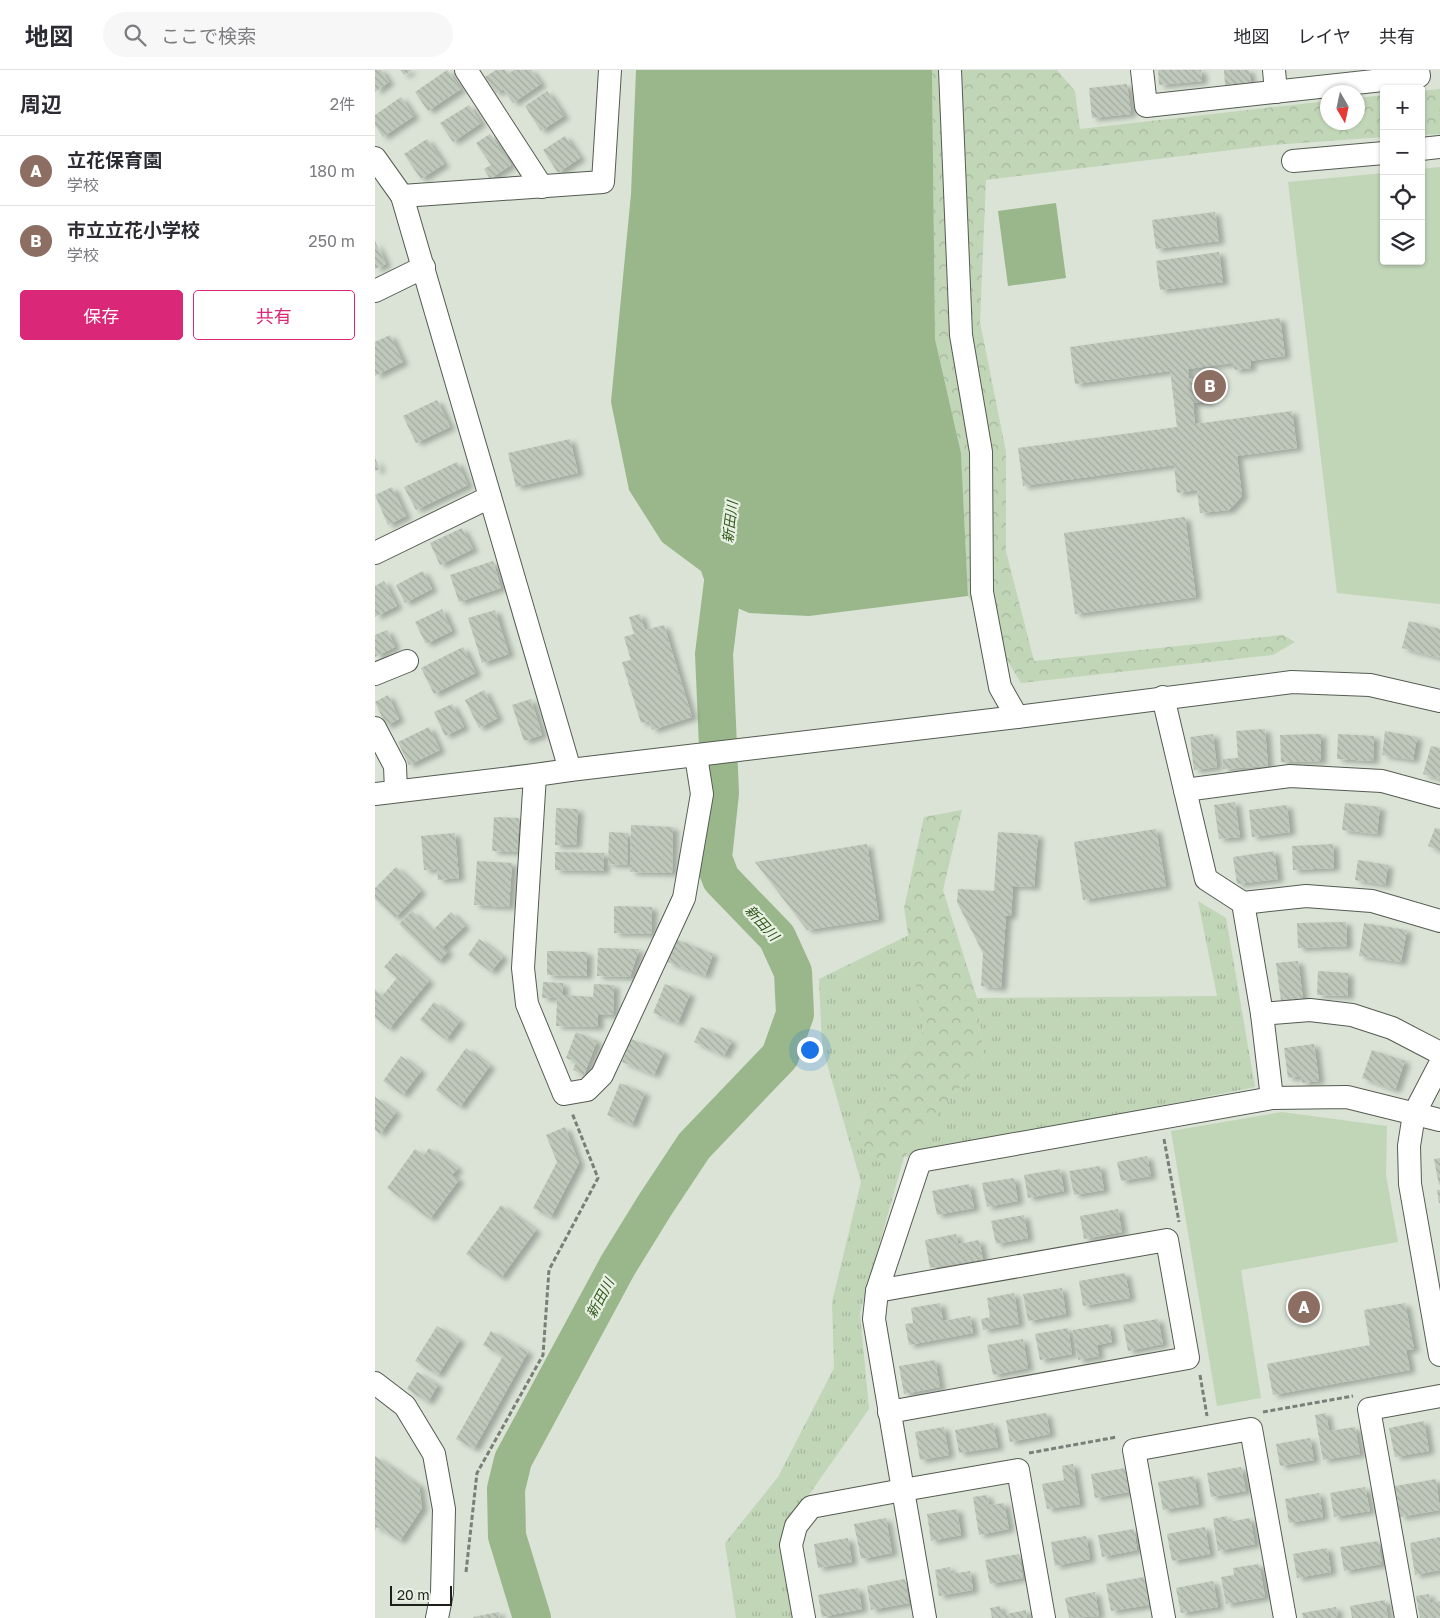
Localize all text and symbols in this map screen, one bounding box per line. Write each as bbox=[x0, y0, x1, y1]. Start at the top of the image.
search box bbox=[103, 12, 453, 57]
text: 地図 bbox=[25, 21, 73, 50]
icon: search bbox=[121, 21, 149, 49]
text: ここで検索 bbox=[161, 24, 256, 47]
text: 地図 bbox=[1234, 25, 1270, 47]
text: レイヤ bbox=[1298, 25, 1351, 47]
text: 共有 bbox=[1379, 25, 1415, 47]
north arrow bbox=[1320, 85, 1365, 130]
map controls bbox=[1380, 85, 1425, 265]
button: + bbox=[1380, 85, 1425, 130]
text: 周辺 bbox=[20, 91, 62, 117]
text: 2件 bbox=[330, 94, 355, 114]
button: − bbox=[1380, 130, 1425, 175]
text: 立花保育園 bbox=[67, 148, 162, 171]
text: A bbox=[30, 161, 42, 181]
text: 180 m bbox=[309, 161, 355, 181]
text: 学校 bbox=[67, 175, 99, 195]
button: locate bbox=[1380, 175, 1425, 220]
text: 市立立花小学校 bbox=[67, 218, 200, 241]
button: layers bbox=[1380, 220, 1425, 265]
text: B bbox=[30, 231, 42, 251]
text: 250 m bbox=[308, 231, 355, 251]
text: 学校 bbox=[67, 245, 99, 265]
button: 保存 bbox=[20, 290, 183, 340]
button: 共有 bbox=[193, 290, 355, 340]
pin: B bbox=[1194, 367, 1226, 405]
water label: 新田川 bbox=[719, 498, 741, 544]
water label: 新田川 bbox=[742, 901, 784, 945]
your location bbox=[797, 1037, 823, 1063]
water label: 新田川 bbox=[582, 1273, 618, 1320]
pin: A bbox=[1288, 1288, 1320, 1326]
scale bar bbox=[390, 1583, 453, 1606]
text: 20 m bbox=[397, 1586, 430, 1603]

